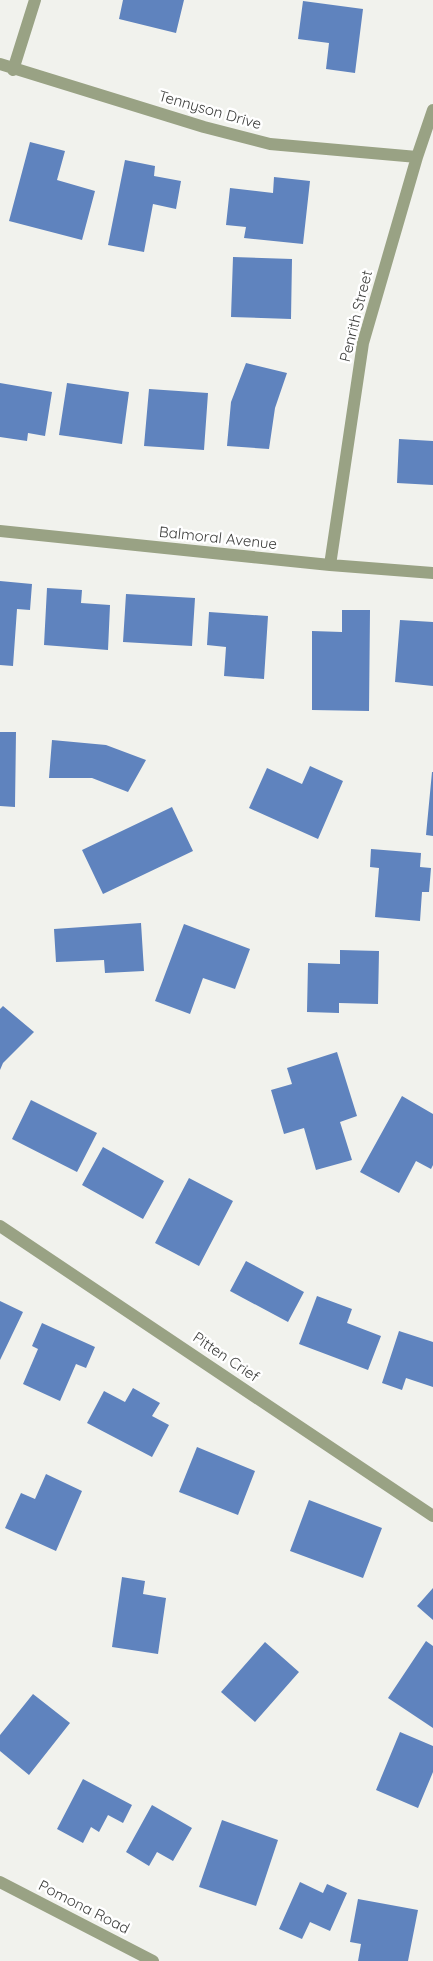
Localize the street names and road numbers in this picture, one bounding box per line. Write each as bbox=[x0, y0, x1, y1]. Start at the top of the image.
street label: Tennyson Drive bbox=[156, 86, 264, 133]
street label: Penrith Street bbox=[335, 268, 376, 364]
street label: Balmoral Avenue bbox=[158, 522, 278, 553]
street label: Pitten Crief bbox=[189, 1327, 264, 1386]
street label: Pomona Road bbox=[36, 1875, 133, 1938]

